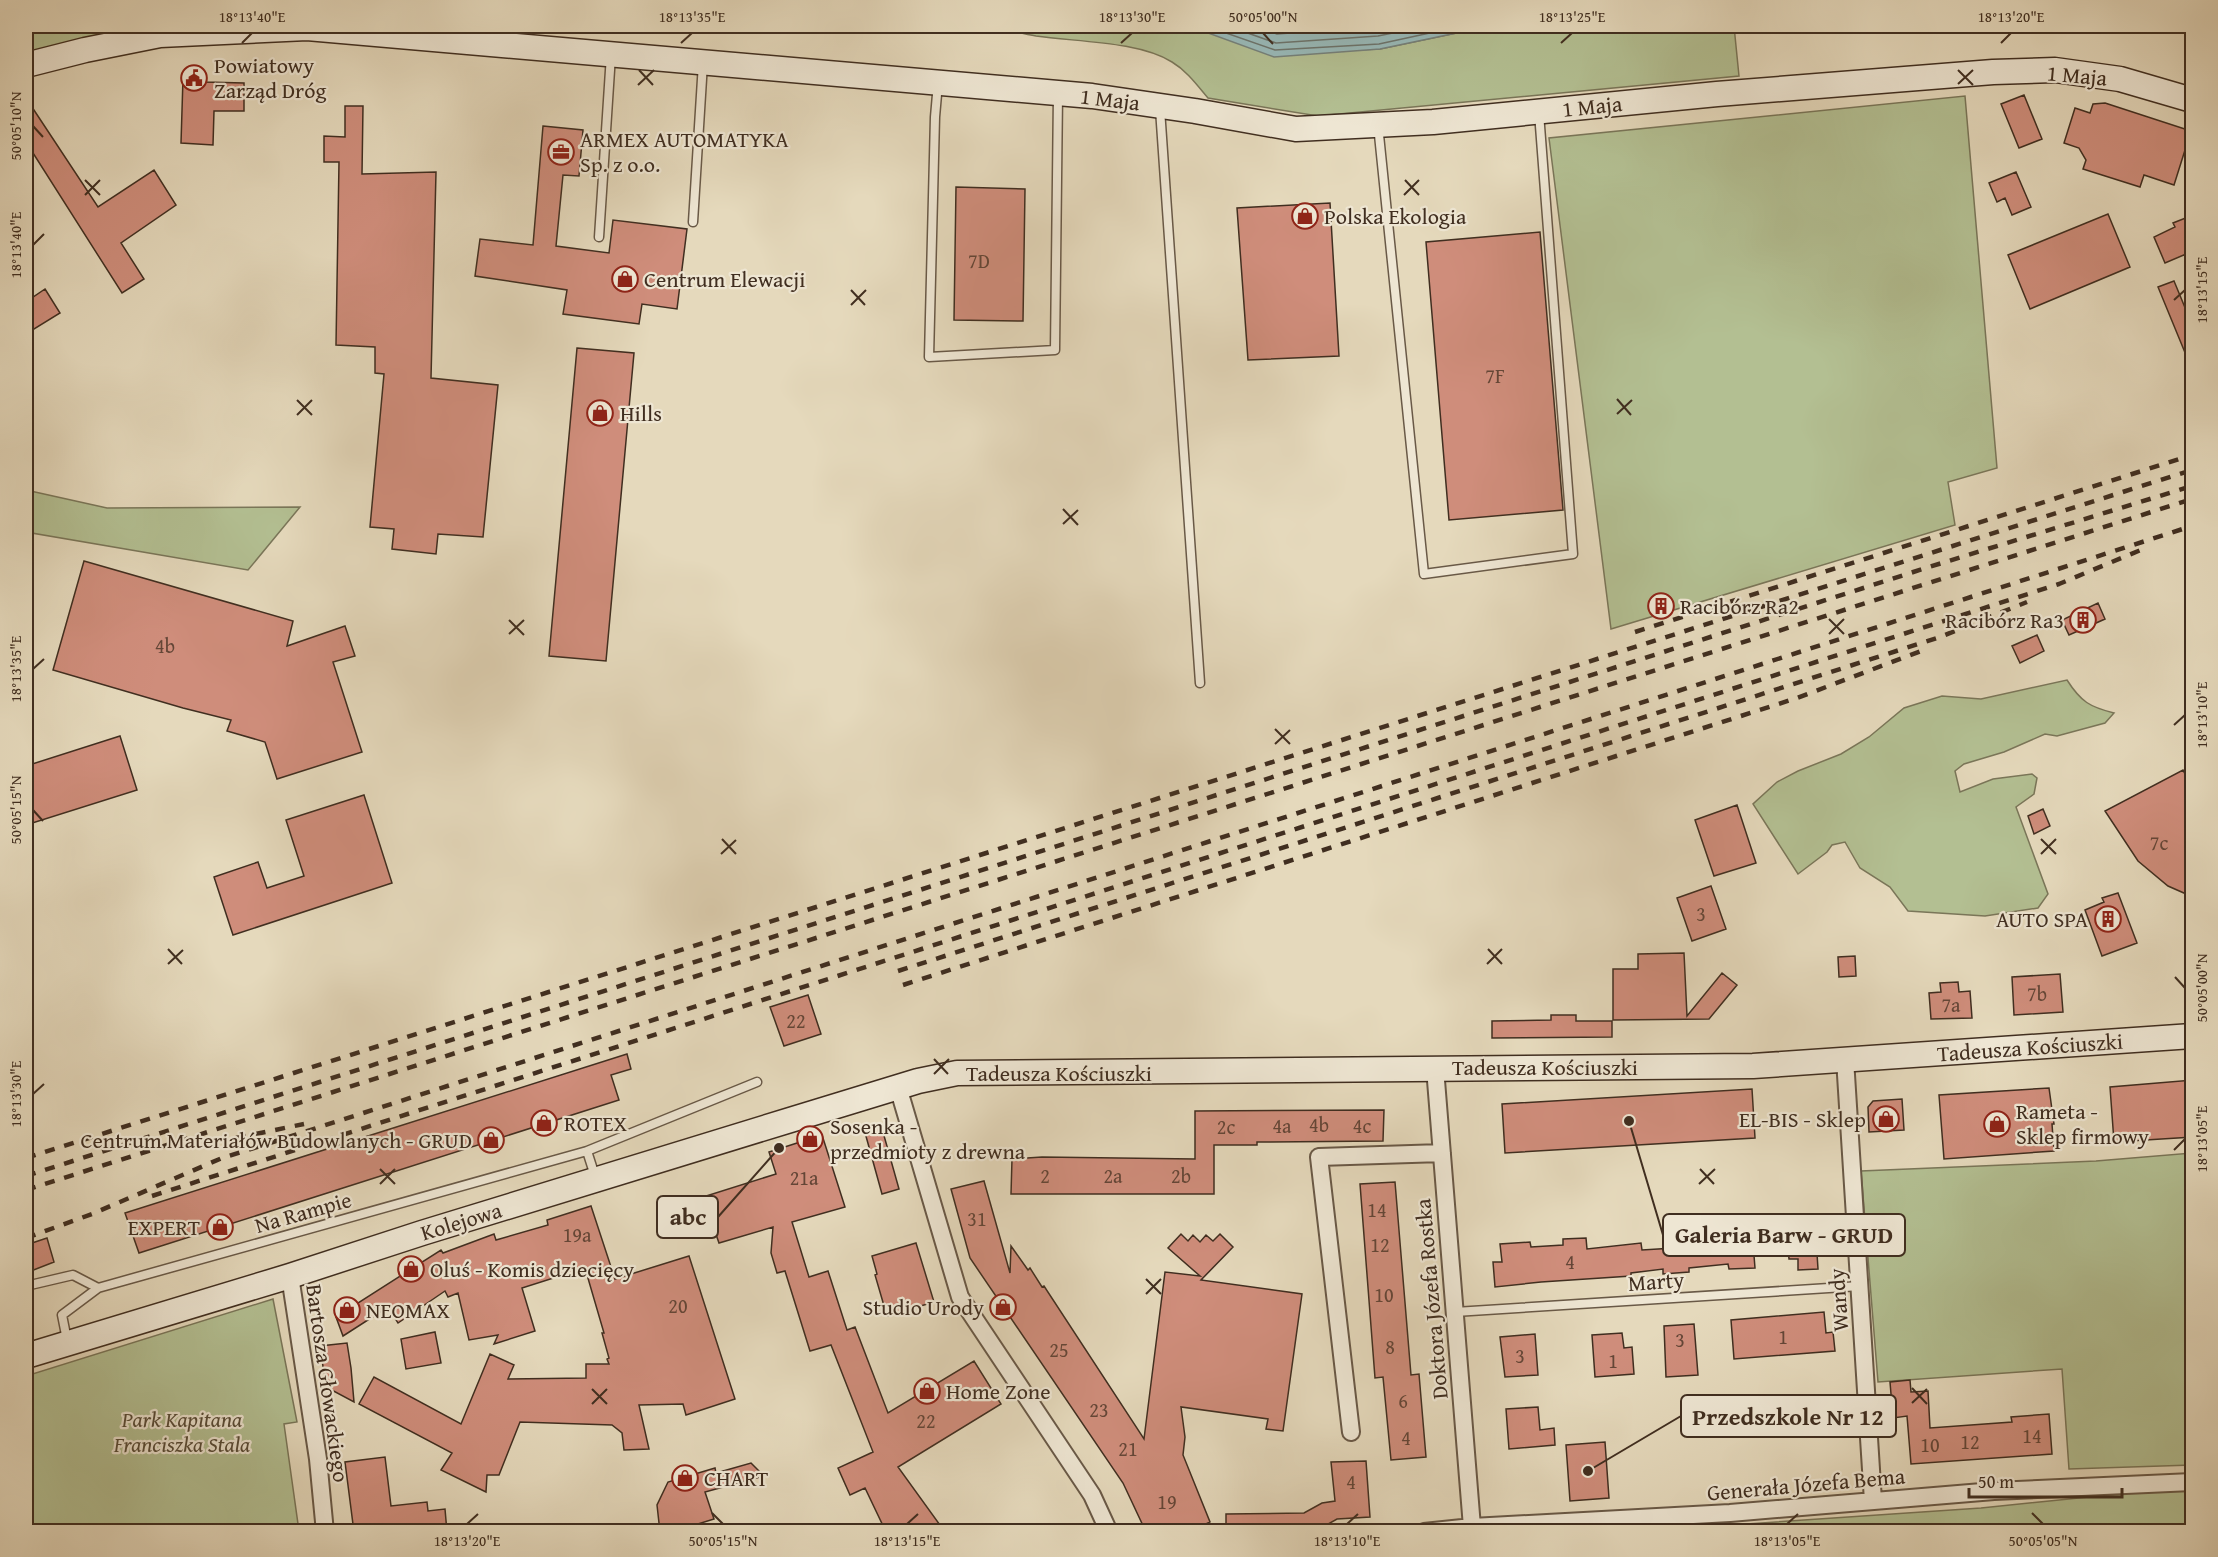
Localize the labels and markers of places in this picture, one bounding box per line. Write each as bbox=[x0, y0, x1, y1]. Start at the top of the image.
place label: Powiatowy Zarząd Dróg bbox=[214, 49, 326, 106]
public building icon: Powiatowy Zarząd Dróg bbox=[179, 63, 209, 93]
place label: ARMEX AUTOMATYKA Sp. z o.o. bbox=[580, 123, 789, 180]
office icon: ARMEX AUTOMATYKA Sp. z o.o. bbox=[546, 137, 576, 167]
place label: Polska Ekologia bbox=[1324, 200, 1467, 232]
shop icon: Polska Ekologia bbox=[1290, 201, 1320, 231]
place label: Centrum Elewacji bbox=[644, 263, 805, 295]
shop icon: Centrum Elewacji bbox=[610, 264, 640, 294]
place label: Hills bbox=[620, 397, 662, 429]
shop icon: Hills bbox=[585, 398, 615, 428]
place label: Racibórz Ra2 bbox=[1680, 590, 1799, 622]
building icon: Racibórz Ra2 bbox=[1646, 591, 1676, 621]
place label: Racibórz Ra3 bbox=[1945, 604, 2064, 636]
building icon: Racibórz Ra3 bbox=[2068, 605, 2098, 635]
place label: AUTO SPA bbox=[1996, 903, 2089, 935]
building icon: AUTO SPA bbox=[2093, 904, 2123, 934]
place label: Rameta - Sklep firmowy bbox=[2016, 1095, 2149, 1152]
place label: EL-BIS - Sklep bbox=[1739, 1103, 1866, 1135]
shop icon: EL-BIS - Sklep bbox=[1871, 1104, 1901, 1134]
place label: ROTEX bbox=[564, 1107, 627, 1139]
shop icon: ROTEX bbox=[529, 1108, 559, 1138]
shop icon: Rameta - Sklep firmowy bbox=[1982, 1109, 2012, 1139]
place label: Sosenka - przedmioty z drewna bbox=[830, 1110, 1026, 1167]
place label: Centrum Materiałów Budowlanych - GRUD bbox=[81, 1124, 472, 1156]
shop icon: Sosenka - przedmioty z drewna bbox=[795, 1124, 825, 1154]
shop icon: Centrum Materiałów Budowlanych - GRUD bbox=[476, 1125, 506, 1155]
callout: abc bbox=[657, 1196, 718, 1238]
place label: EXPERT bbox=[128, 1211, 200, 1243]
shop icon: EXPERT bbox=[205, 1212, 235, 1242]
callout: Galeria Barw - GRUD bbox=[1663, 1214, 1905, 1256]
place label: Oluś - Komis dziecięcy bbox=[430, 1253, 634, 1285]
shop icon: Oluś - Komis dziecięcy bbox=[396, 1254, 426, 1284]
place label: Studio Urody bbox=[862, 1291, 984, 1323]
shop icon: Studio Urody bbox=[988, 1292, 1018, 1322]
place label: NEOMAX bbox=[366, 1294, 450, 1326]
shop icon: NEOMAX bbox=[332, 1295, 362, 1325]
place label: Home Zone bbox=[946, 1375, 1051, 1407]
shop icon: Home Zone bbox=[912, 1376, 942, 1406]
callout: Przedszkole Nr 12 bbox=[1681, 1395, 1896, 1437]
place label: CHART bbox=[704, 1462, 768, 1494]
shop icon: CHART bbox=[670, 1463, 700, 1493]

